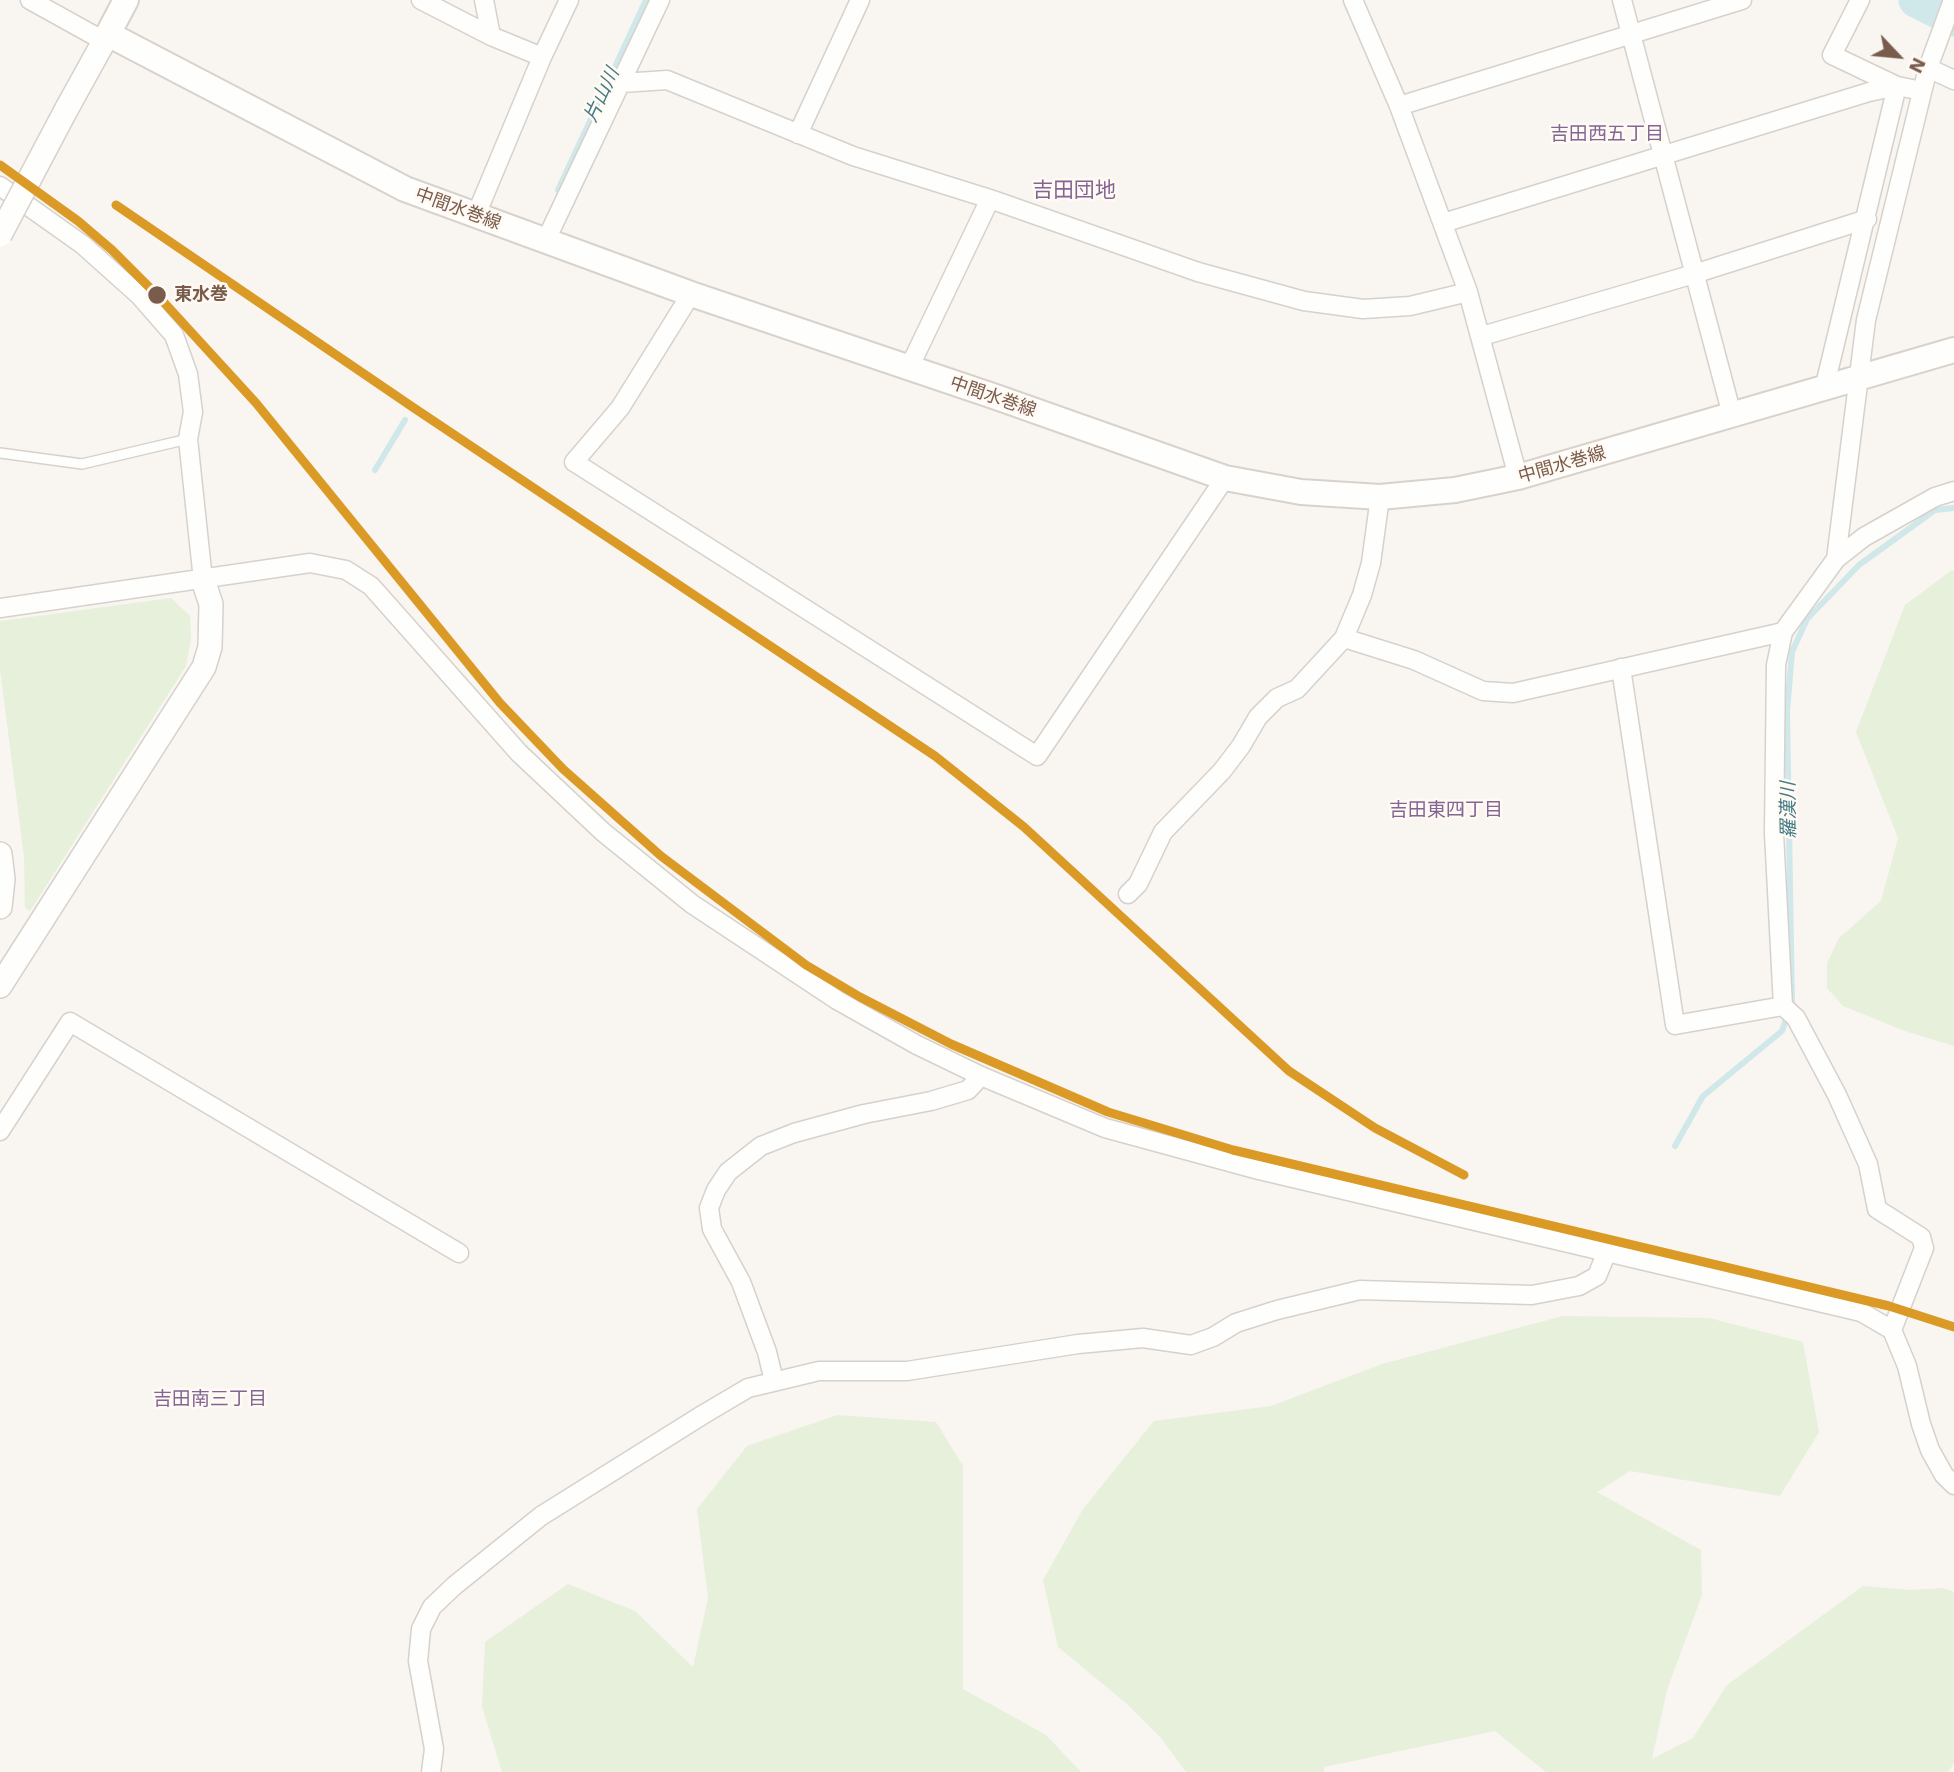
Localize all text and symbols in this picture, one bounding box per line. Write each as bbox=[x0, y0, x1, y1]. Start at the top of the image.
north arrow bbox=[1863, 21, 1933, 91]
text: N bbox=[1904, 54, 1931, 77]
water label: 片山川 bbox=[580, 64, 624, 126]
district label: 吉田西五丁目 bbox=[1550, 123, 1664, 145]
district label: 吉田団地 bbox=[1032, 178, 1116, 204]
street label: 中間水巻線 bbox=[412, 183, 504, 235]
marker: 東水巻 bbox=[146, 284, 168, 306]
place label: 東水巻 bbox=[174, 284, 228, 306]
street label: 中間水巻線 bbox=[947, 372, 1039, 422]
street label: 中間水巻線 bbox=[1516, 442, 1608, 488]
water label: 羅漢川 bbox=[1777, 781, 1801, 839]
district label: 吉田東四丁目 bbox=[1389, 799, 1503, 821]
district label: 吉田南三丁目 bbox=[153, 1388, 267, 1410]

